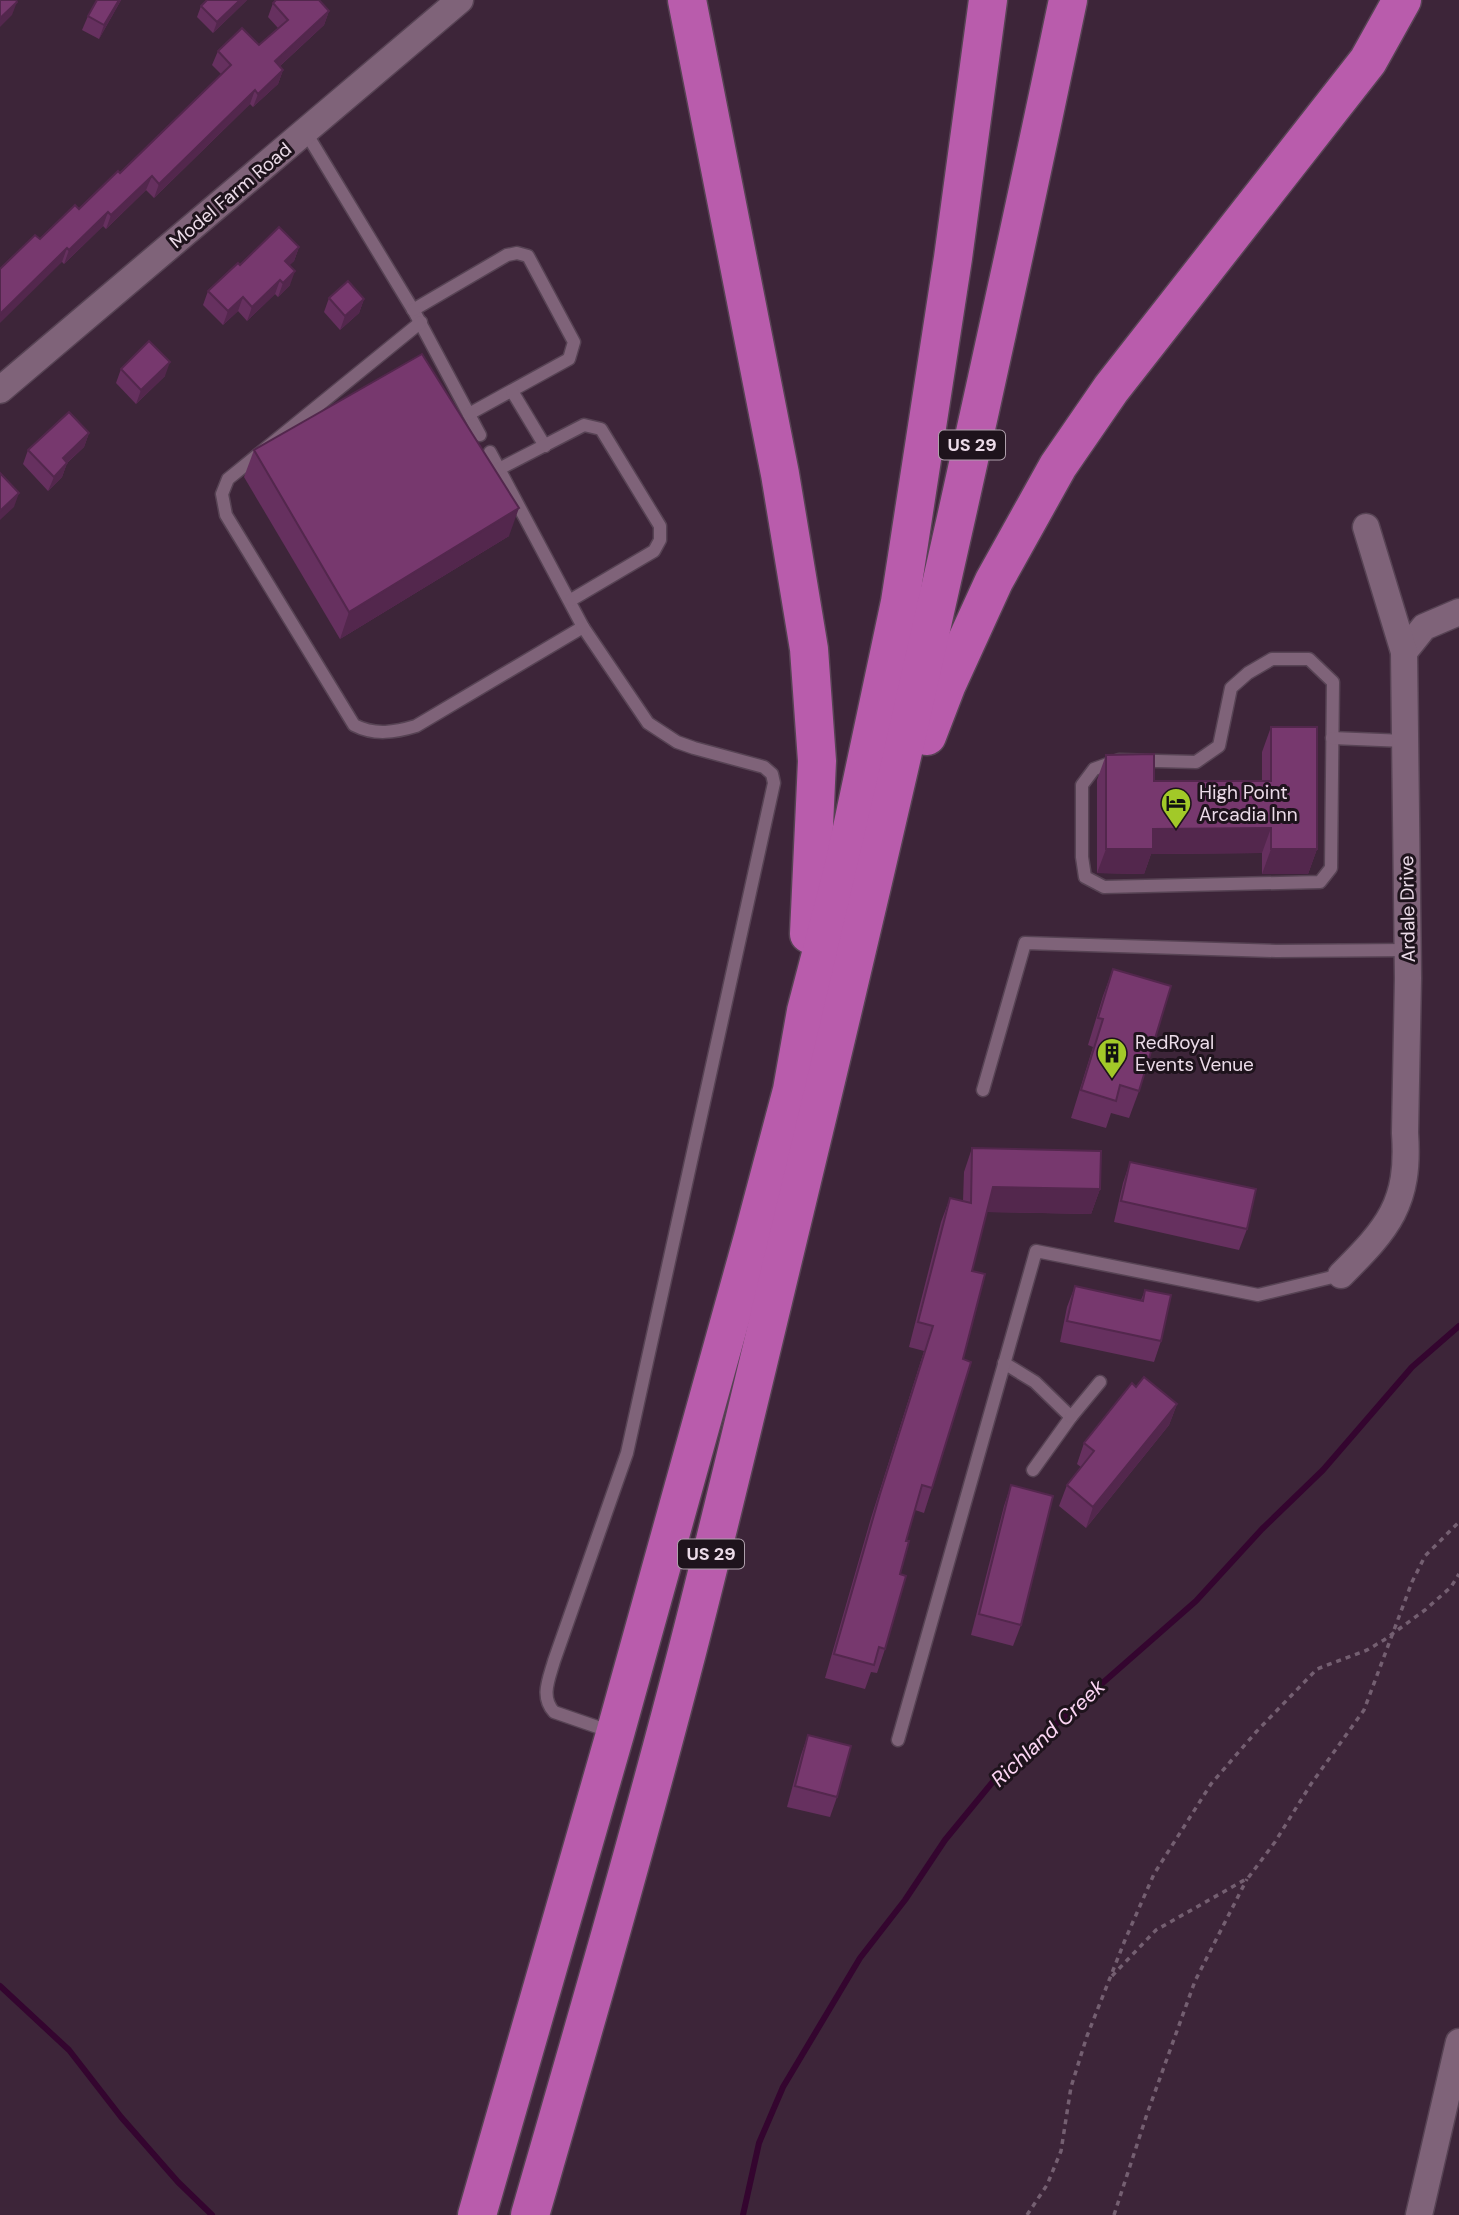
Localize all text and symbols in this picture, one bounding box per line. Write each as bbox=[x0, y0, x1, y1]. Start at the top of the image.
street label: Model Farm Road bbox=[164, 137, 297, 254]
road number: US 29 bbox=[939, 430, 1005, 460]
place label: High Point Arcadia Inn bbox=[1199, 780, 1298, 827]
hotel icon: High Point Arcadia Inn bbox=[1159, 786, 1193, 830]
street label: Ardale Drive bbox=[1394, 855, 1421, 963]
place label: RedRoyal Events Venue bbox=[1135, 1030, 1254, 1077]
building icon: RedRoyal Events Venue bbox=[1095, 1036, 1129, 1080]
road number: US 29 bbox=[678, 1540, 744, 1568]
water label: Richland Creek bbox=[985, 1673, 1111, 1793]

